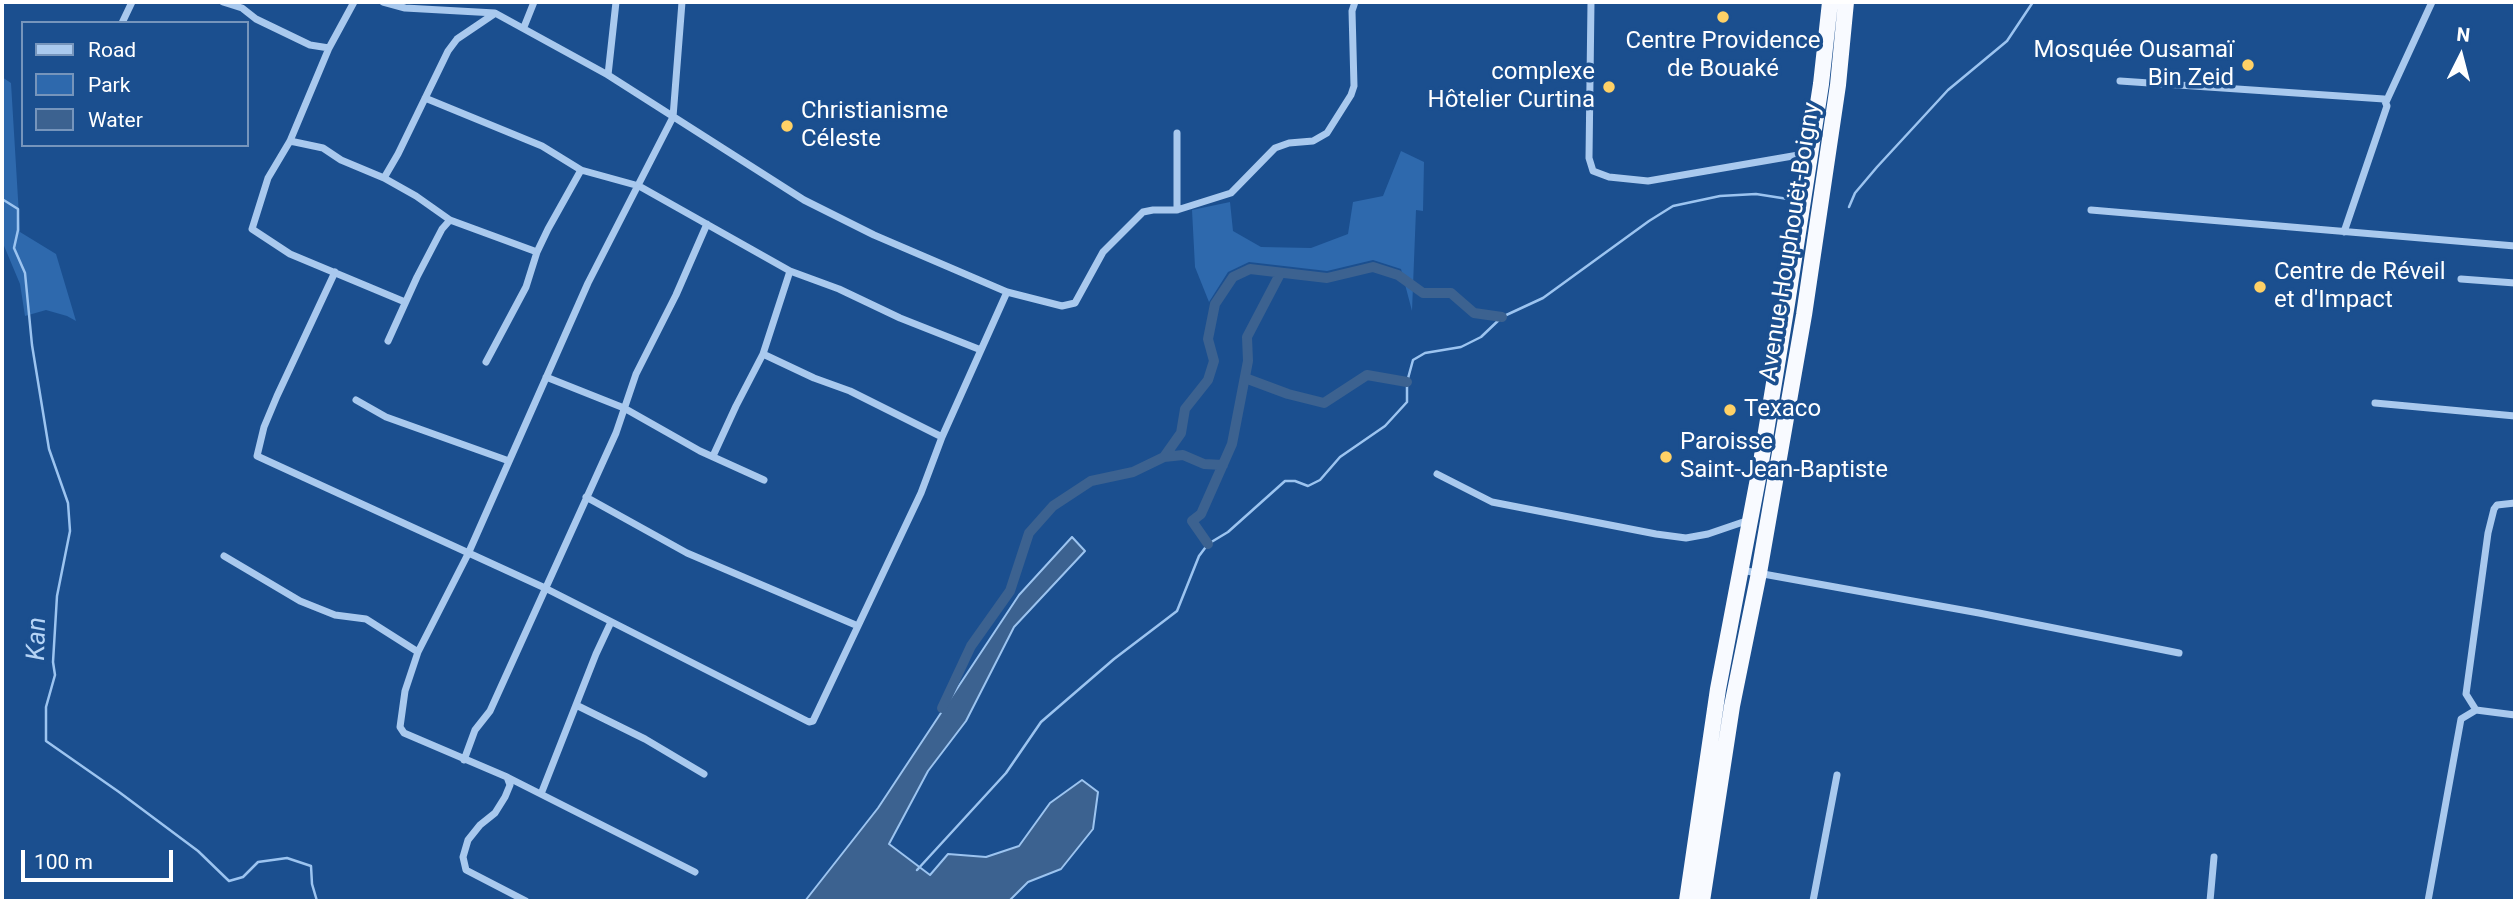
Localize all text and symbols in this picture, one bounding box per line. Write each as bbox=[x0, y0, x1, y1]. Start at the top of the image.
marker: Centre Providence de Bouaké bbox=[1715, 9, 1731, 25]
legend bbox=[21, 21, 248, 147]
north arrow bbox=[2426, 21, 2496, 91]
text: N bbox=[2455, 22, 2471, 47]
place label: Centre Providence de Bouaké bbox=[1626, 28, 1820, 84]
place label: Mosquée Ousamaï Bin Zeid bbox=[2033, 37, 2234, 93]
text: Road bbox=[88, 38, 136, 62]
marker: Mosquée Ousamaï Bin Zeid bbox=[2240, 57, 2256, 73]
place label: complexe Hôtelier Curtina bbox=[1428, 59, 1595, 115]
text: Park bbox=[88, 73, 130, 97]
marker: complexe Hôtelier Curtina bbox=[1601, 79, 1617, 95]
place label: Christianisme Céleste bbox=[801, 98, 948, 154]
street label: Avenue Houphouët-Boigny bbox=[1755, 101, 1827, 383]
text: Water bbox=[88, 108, 143, 132]
marker: Christianisme Céleste bbox=[779, 118, 795, 134]
place label: Centre de Réveil et d'Impact bbox=[2274, 259, 2445, 315]
marker: Centre de Réveil et d'Impact bbox=[2252, 279, 2268, 295]
place label: Texaco bbox=[1744, 396, 1821, 424]
marker: Texaco bbox=[1722, 402, 1738, 418]
place label: Paroisse Saint-Jean-Baptiste bbox=[1680, 429, 1888, 485]
marker: Paroisse Saint-Jean-Baptiste bbox=[1658, 449, 1674, 465]
water label: Kan bbox=[22, 617, 54, 661]
scale bar bbox=[24, 836, 177, 880]
text: 100 m bbox=[34, 850, 93, 874]

